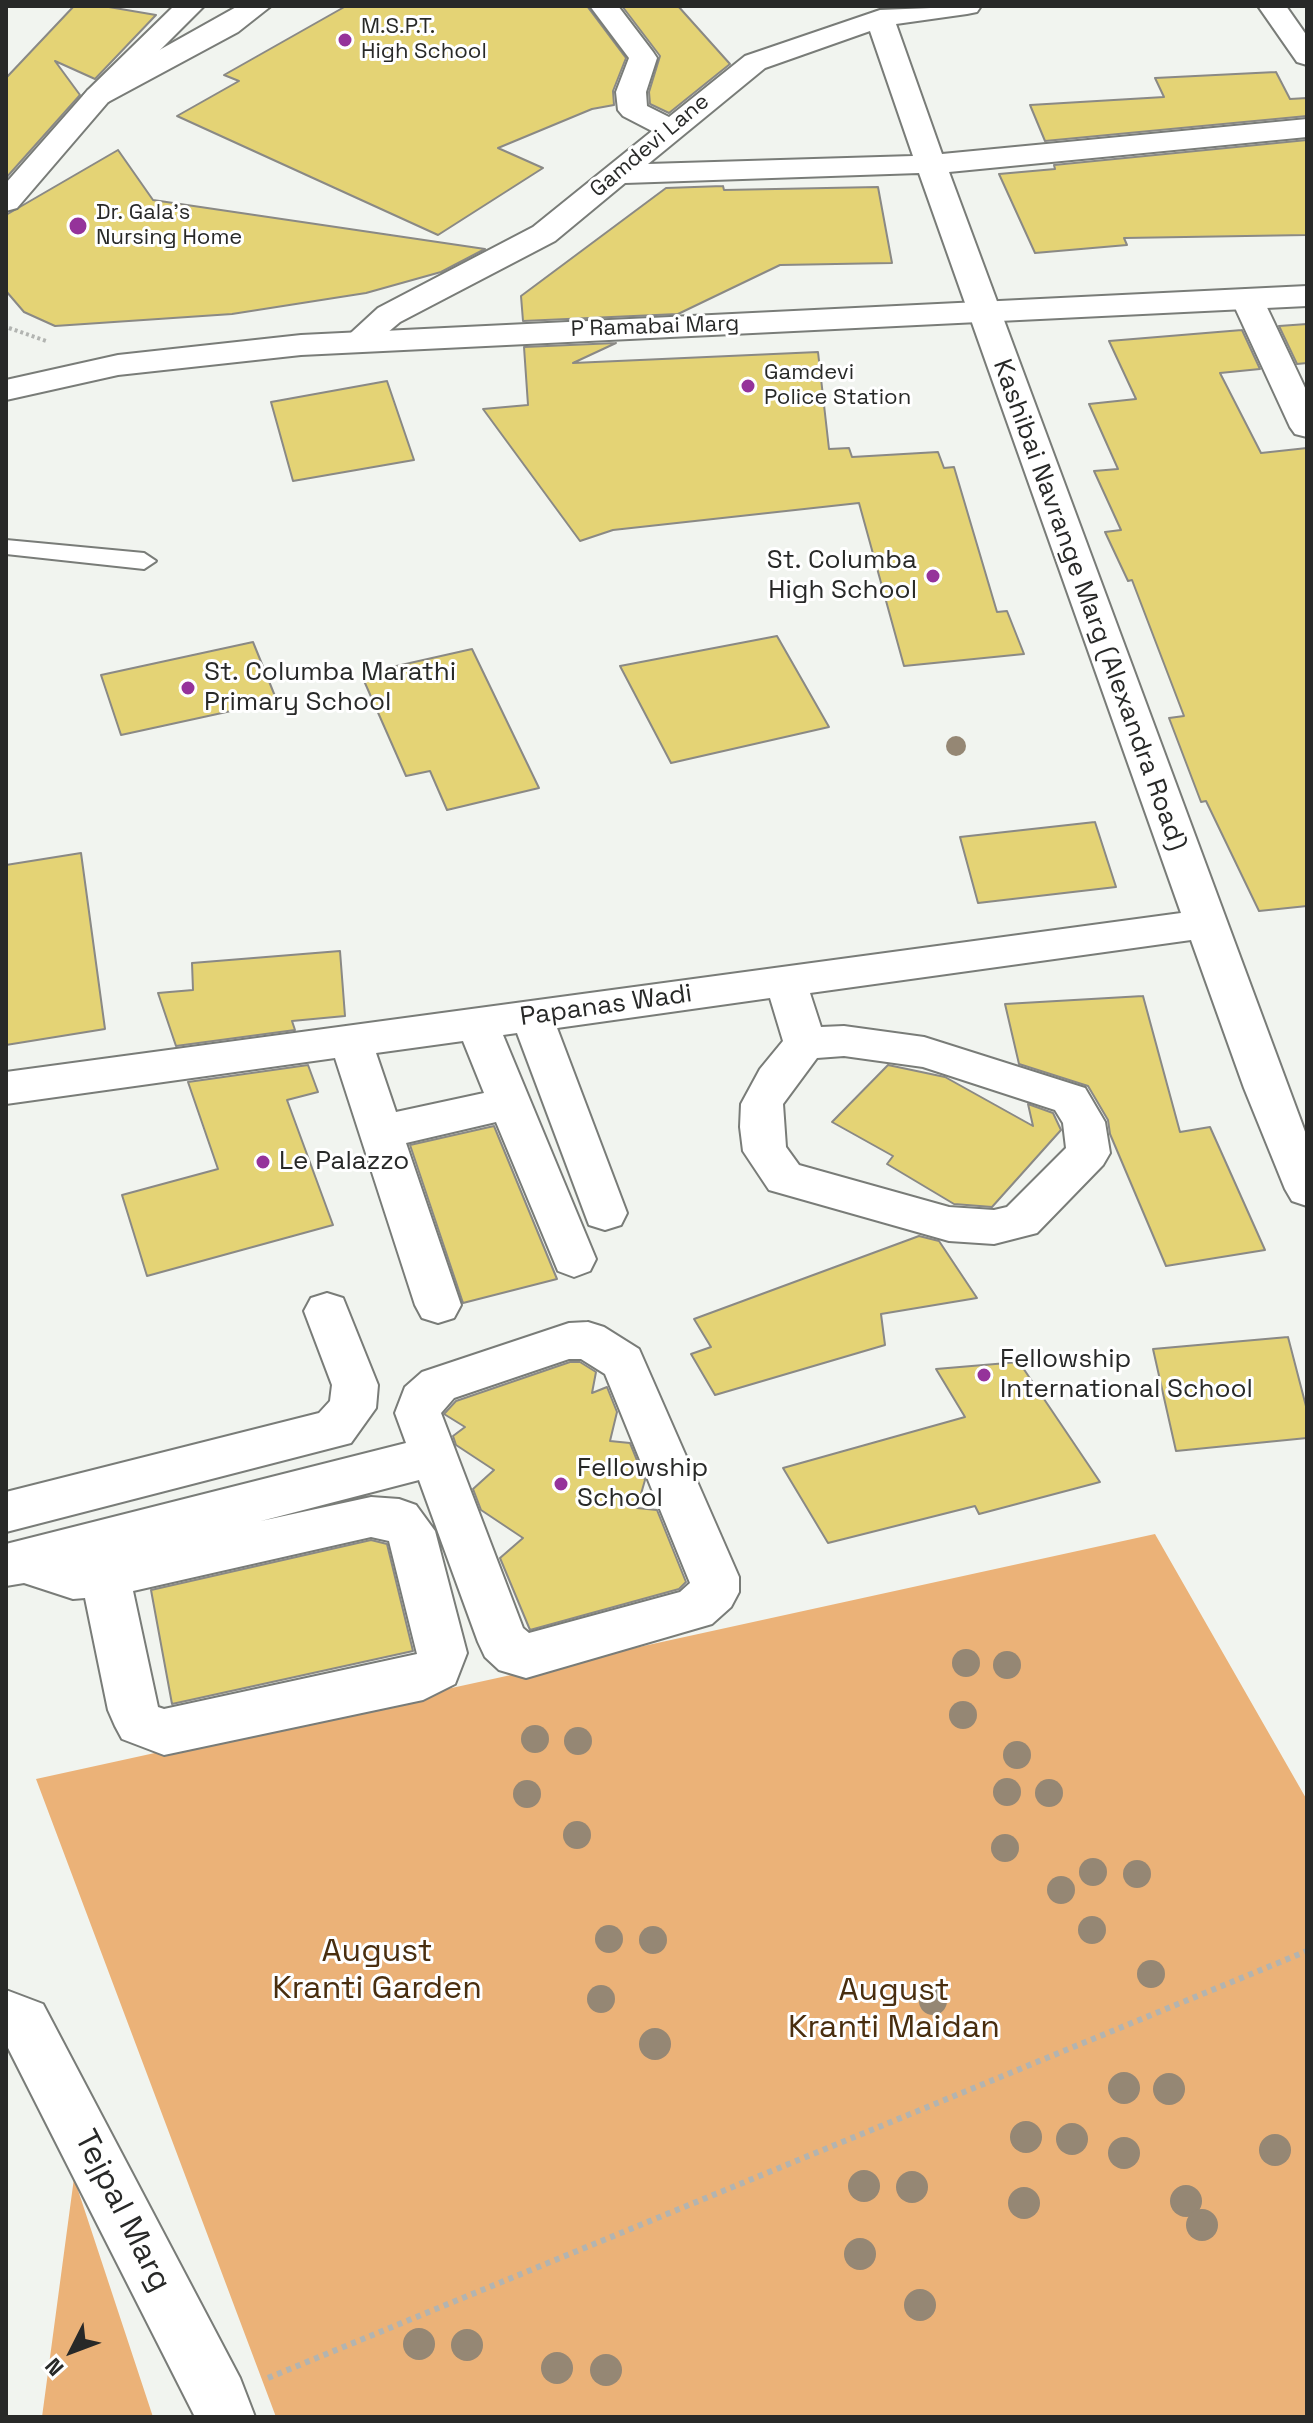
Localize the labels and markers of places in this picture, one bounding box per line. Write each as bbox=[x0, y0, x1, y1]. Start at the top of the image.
place label: M.S.P.T. High School bbox=[361, 14, 487, 66]
marker: M.S.P.T. High School bbox=[336, 31, 354, 49]
place label: Dr. Gala's Nursing Home bbox=[96, 200, 242, 252]
marker: Dr. Gala's Nursing Home bbox=[67, 215, 89, 237]
place label: Gamdevi Police Station bbox=[764, 360, 911, 412]
marker: Gamdevi Police Station bbox=[739, 377, 757, 395]
place label: St. Columba High School bbox=[767, 545, 917, 606]
marker: St. Columba High School bbox=[924, 567, 942, 585]
place label: St. Columba Marathi Primary School bbox=[204, 657, 456, 718]
marker: St. Columba Marathi Primary School bbox=[179, 679, 197, 697]
place label: Le Palazzo bbox=[279, 1146, 409, 1178]
marker: Le Palazzo bbox=[254, 1153, 272, 1171]
place label: Fellowship International School bbox=[1000, 1344, 1253, 1406]
marker: Fellowship International School bbox=[975, 1366, 993, 1384]
place label: Fellowship School bbox=[577, 1453, 708, 1514]
marker: Fellowship School bbox=[552, 1475, 570, 1493]

